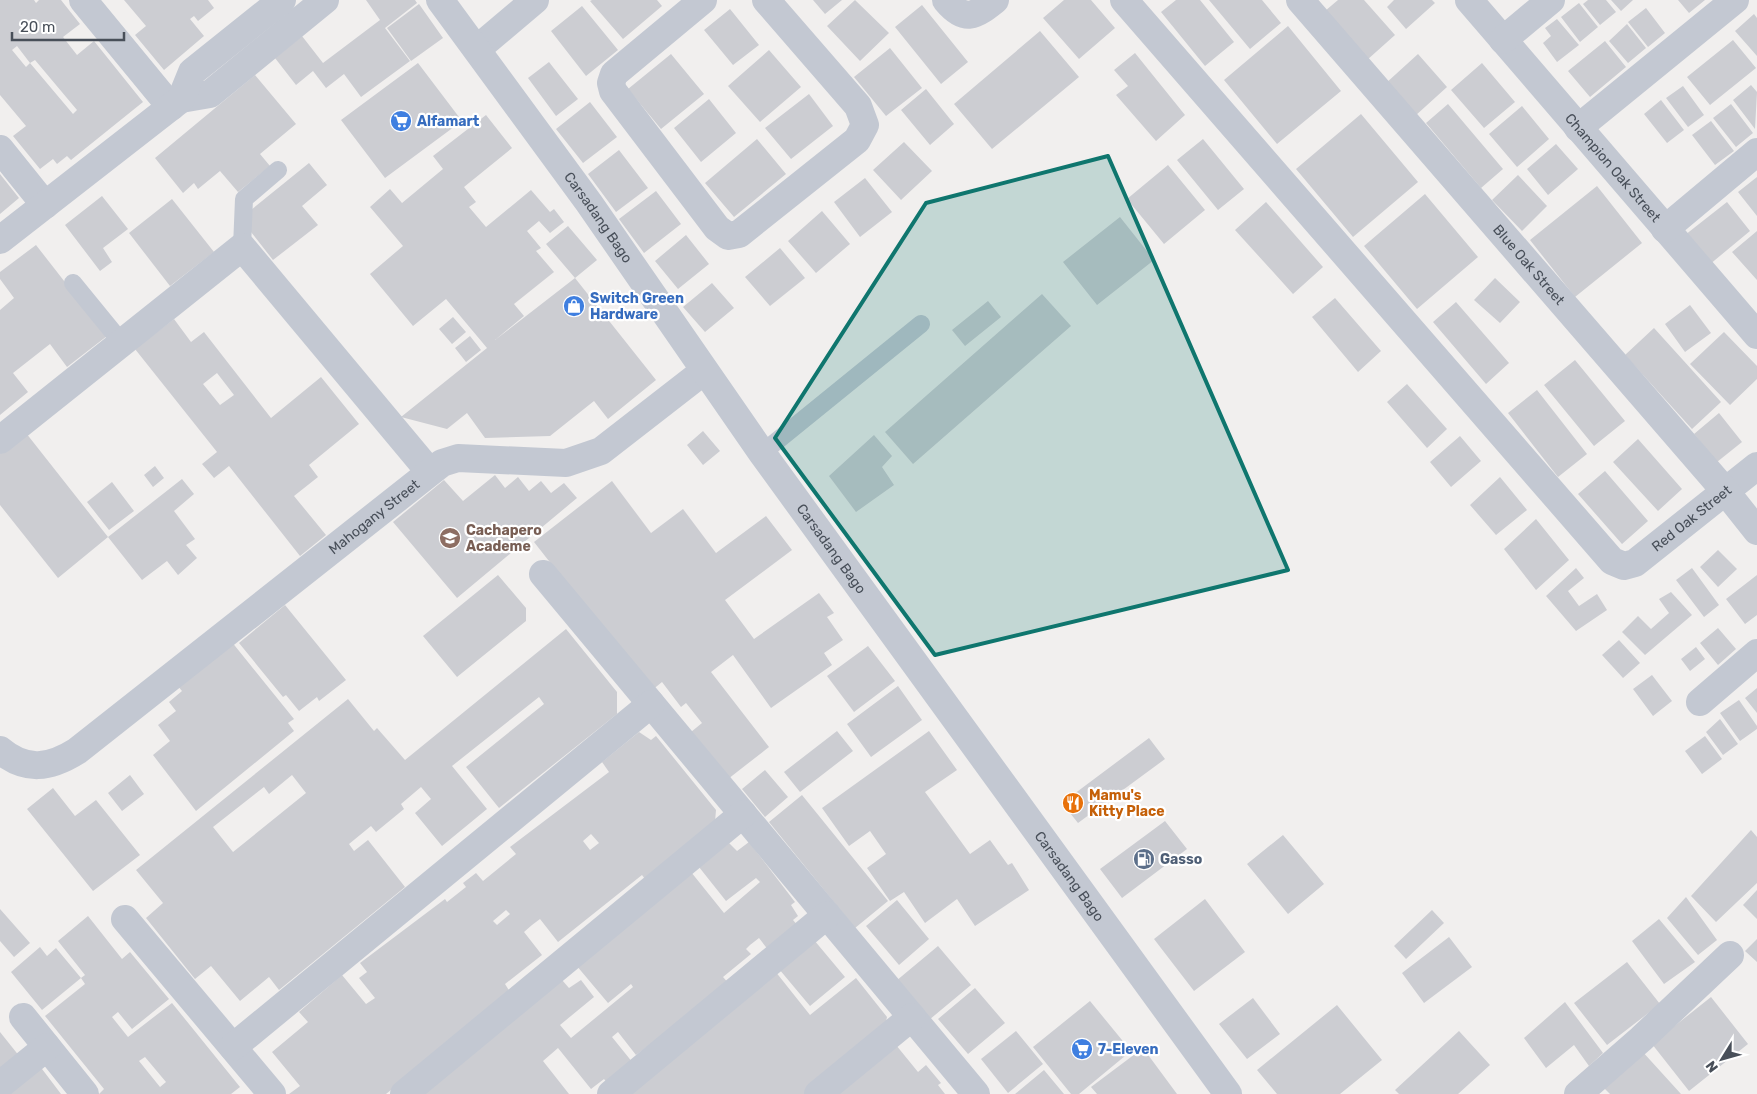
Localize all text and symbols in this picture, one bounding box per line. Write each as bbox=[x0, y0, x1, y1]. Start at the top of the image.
scale bar bbox=[12, 10, 125, 42]
text: 20 m bbox=[20, 18, 55, 36]
supermarket icon: Alfamart bbox=[389, 109, 413, 133]
street label: Champion Oak Street bbox=[1562, 110, 1665, 226]
place label: Alfamart bbox=[417, 113, 480, 130]
street label: Carsadang Bago bbox=[561, 169, 636, 266]
street label: Blue Oak Street bbox=[1490, 221, 1569, 309]
place label: Switch Green Hardware bbox=[590, 290, 684, 323]
shop icon: Switch Green Hardware bbox=[562, 294, 586, 318]
street label: Mahogany Street bbox=[325, 475, 423, 558]
street label: Red Oak Street bbox=[1648, 481, 1735, 555]
street label: Carsadang Bago bbox=[793, 500, 870, 597]
place label: Cachapero Academe bbox=[466, 522, 542, 555]
school or university icon: Cachapero Academe bbox=[438, 526, 462, 550]
place label: Mamu's Kitty Place bbox=[1089, 787, 1165, 820]
restaurant icon: Mamu's Kitty Place bbox=[1061, 791, 1085, 815]
street label: Carsadang Bago bbox=[1031, 828, 1108, 924]
fuel station icon: Gasso bbox=[1132, 847, 1156, 871]
place label: Gasso bbox=[1160, 851, 1202, 868]
north arrow bbox=[1697, 1034, 1747, 1084]
supermarket icon: 7-Eleven bbox=[1070, 1037, 1094, 1061]
place label: 7-Eleven bbox=[1098, 1041, 1159, 1058]
text: N bbox=[1702, 1057, 1722, 1076]

